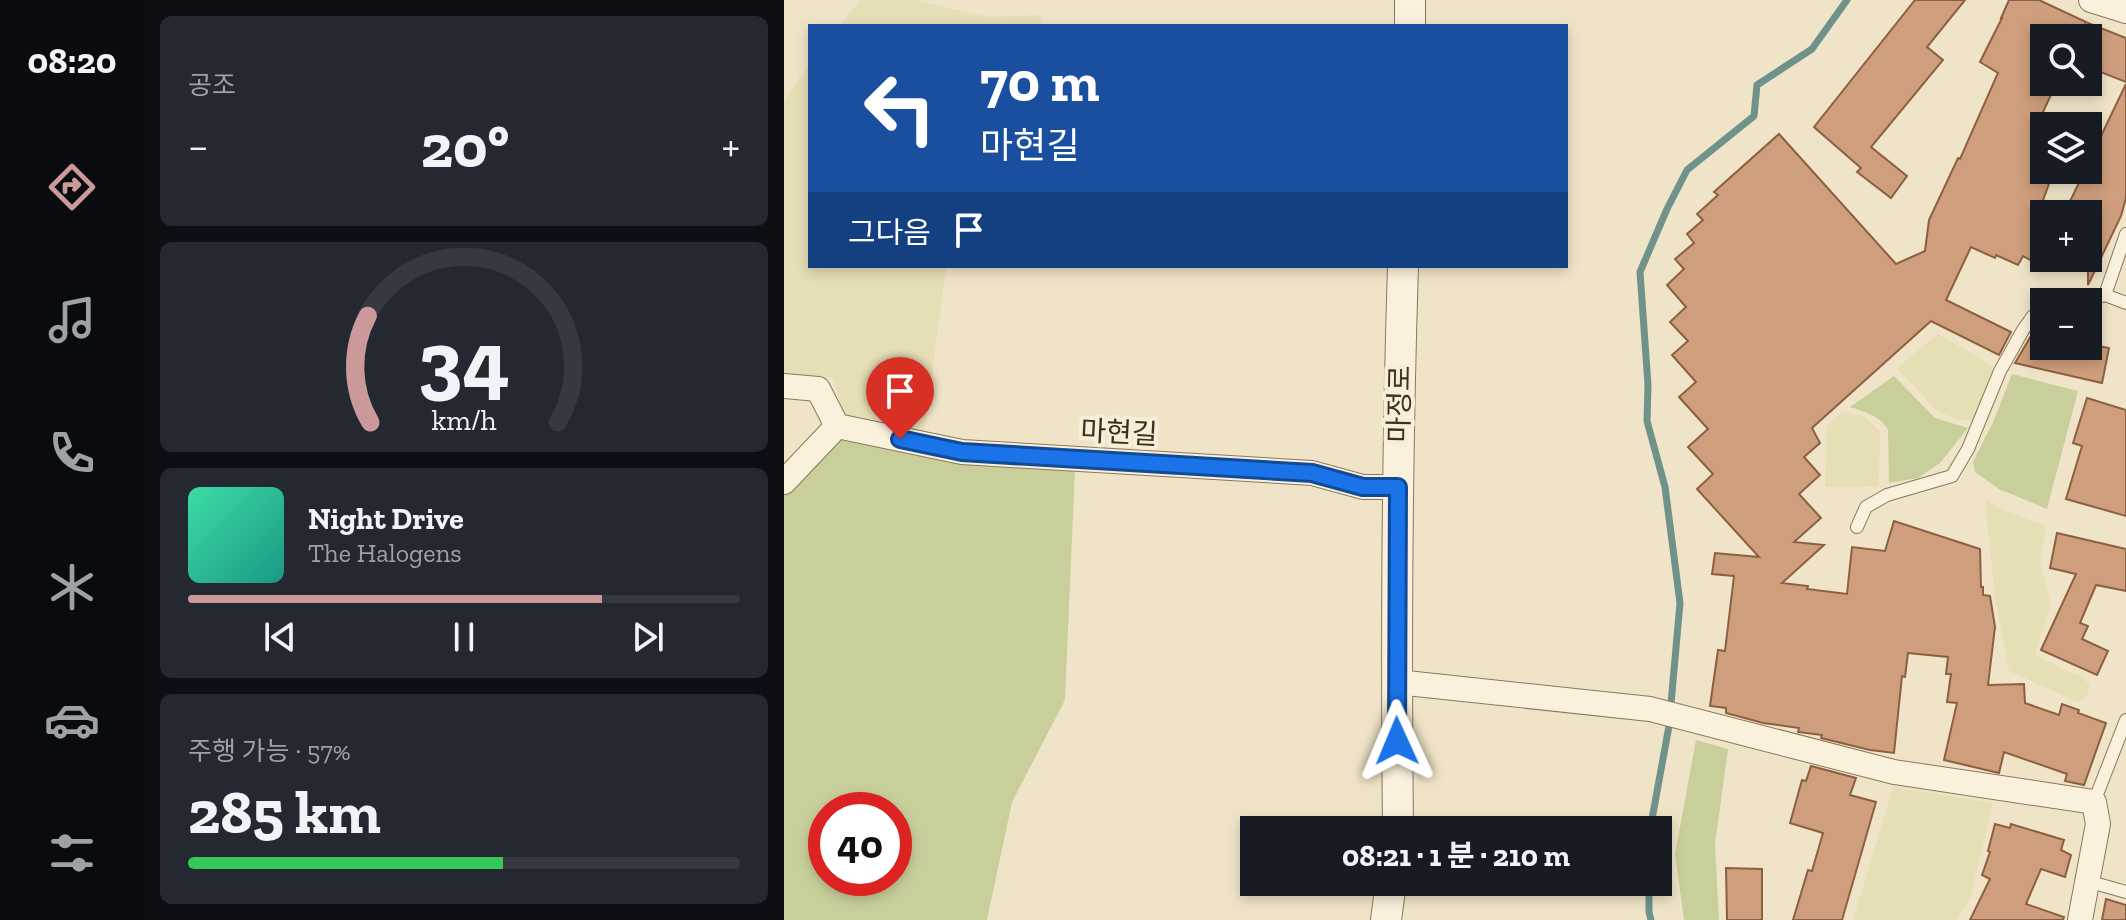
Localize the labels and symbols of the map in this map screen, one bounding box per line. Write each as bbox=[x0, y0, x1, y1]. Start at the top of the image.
pin bbox=[866, 357, 934, 439]
street label: 마정로 bbox=[1382, 365, 1417, 443]
street label: 마현길 bbox=[1080, 414, 1158, 451]
position arrow bbox=[1355, 699, 1439, 783]
speed limit sign: 40 bbox=[808, 792, 912, 896]

